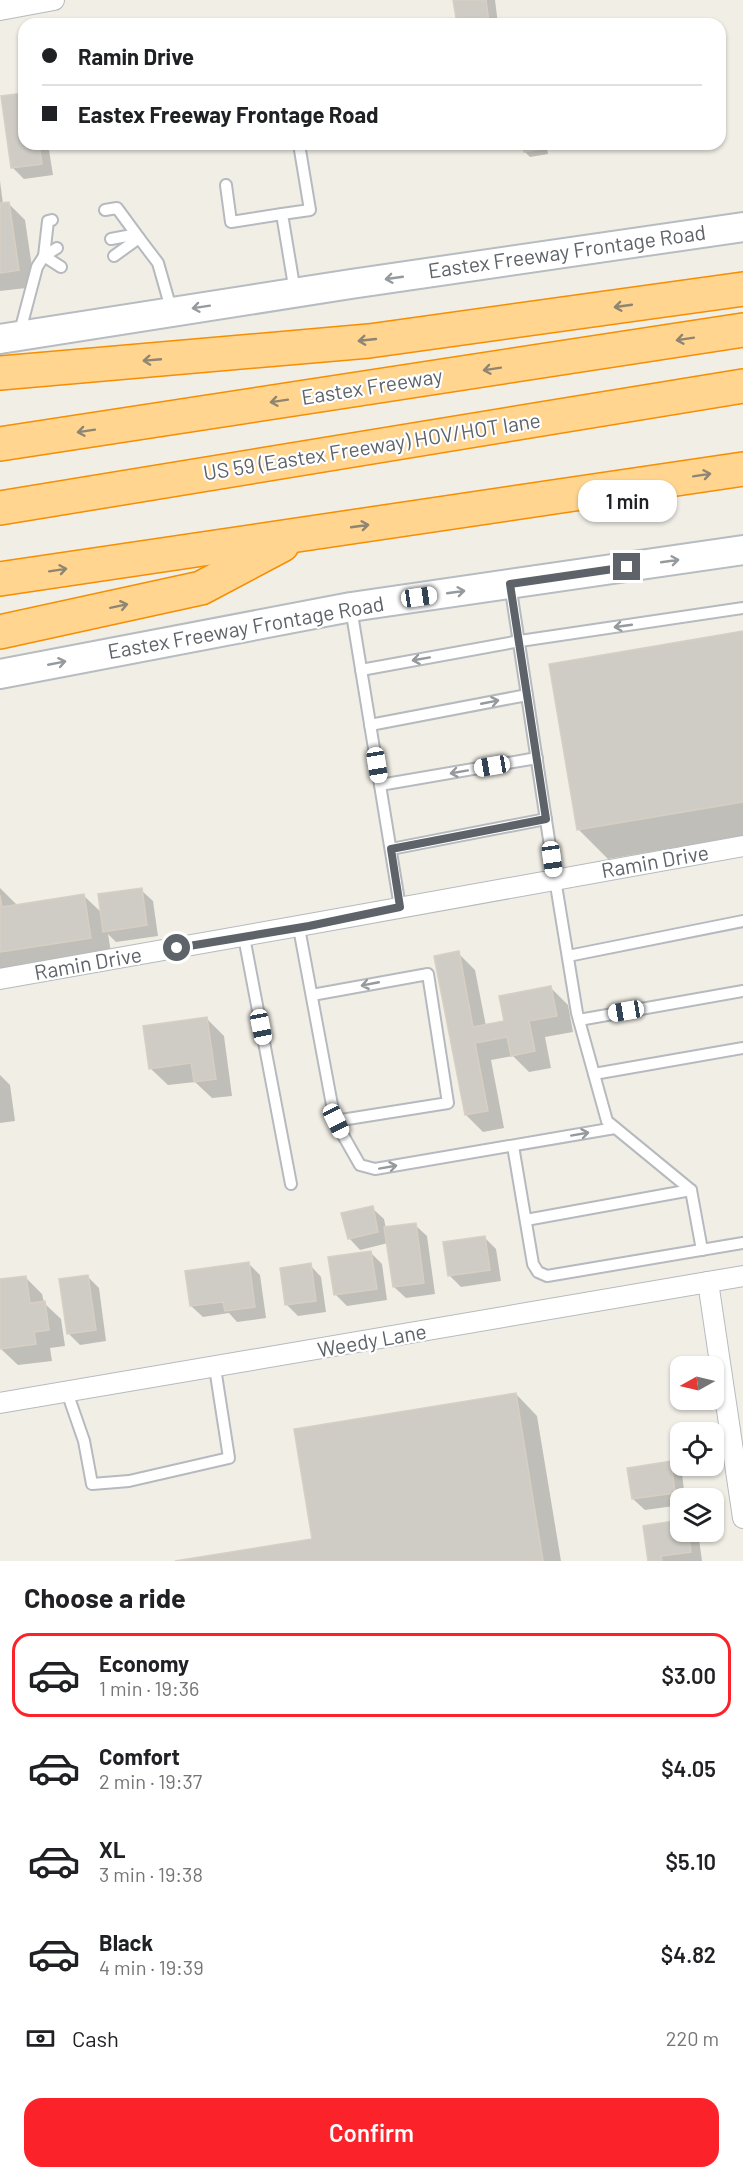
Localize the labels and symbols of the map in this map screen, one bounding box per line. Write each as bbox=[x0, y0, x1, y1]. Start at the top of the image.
street label: Eastex Freeway Frontage Road bbox=[426, 219, 707, 282]
one-way arrow bbox=[385, 272, 404, 283]
one-way arrow bbox=[613, 300, 633, 311]
one-way arrow bbox=[192, 302, 212, 313]
one-way arrow bbox=[676, 334, 696, 345]
one-way arrow bbox=[358, 335, 377, 346]
one-way arrow bbox=[142, 355, 162, 366]
street label: Eastex Freeway bbox=[299, 362, 444, 409]
one-way arrow bbox=[483, 363, 503, 374]
one-way arrow bbox=[270, 396, 289, 407]
street label: US 59 (Eastex Freeway) HOV/HOT lane bbox=[201, 406, 542, 485]
one-way arrow bbox=[77, 426, 97, 437]
one-way arrow bbox=[691, 470, 711, 481]
callout: 1 min bbox=[578, 480, 676, 522]
one-way arrow bbox=[350, 521, 369, 532]
route end bbox=[613, 553, 640, 580]
one-way arrow bbox=[659, 555, 679, 566]
one-way arrow bbox=[47, 565, 67, 576]
car bbox=[400, 586, 438, 608]
one-way arrow bbox=[446, 586, 465, 597]
street label: Eastex Freeway Frontage Road bbox=[106, 590, 386, 663]
one-way arrow bbox=[108, 600, 128, 611]
one-way arrow bbox=[613, 620, 633, 631]
one-way arrow bbox=[411, 654, 431, 665]
one-way arrow bbox=[47, 657, 67, 668]
one-way arrow bbox=[480, 696, 499, 707]
car bbox=[365, 746, 389, 784]
car bbox=[473, 754, 511, 778]
one-way arrow bbox=[449, 767, 469, 778]
street label: Ramin Drive bbox=[599, 839, 710, 882]
car bbox=[541, 840, 563, 878]
route start bbox=[163, 934, 190, 961]
street label: Ramin Drive bbox=[32, 941, 143, 984]
one-way arrow bbox=[361, 979, 380, 990]
car bbox=[607, 999, 645, 1023]
car bbox=[249, 1008, 273, 1046]
car bbox=[320, 1101, 352, 1141]
one-way arrow bbox=[570, 1128, 590, 1139]
one-way arrow bbox=[378, 1161, 397, 1172]
street label: Weedy Lane bbox=[315, 1318, 428, 1361]
north arrow bbox=[670, 1356, 724, 1410]

